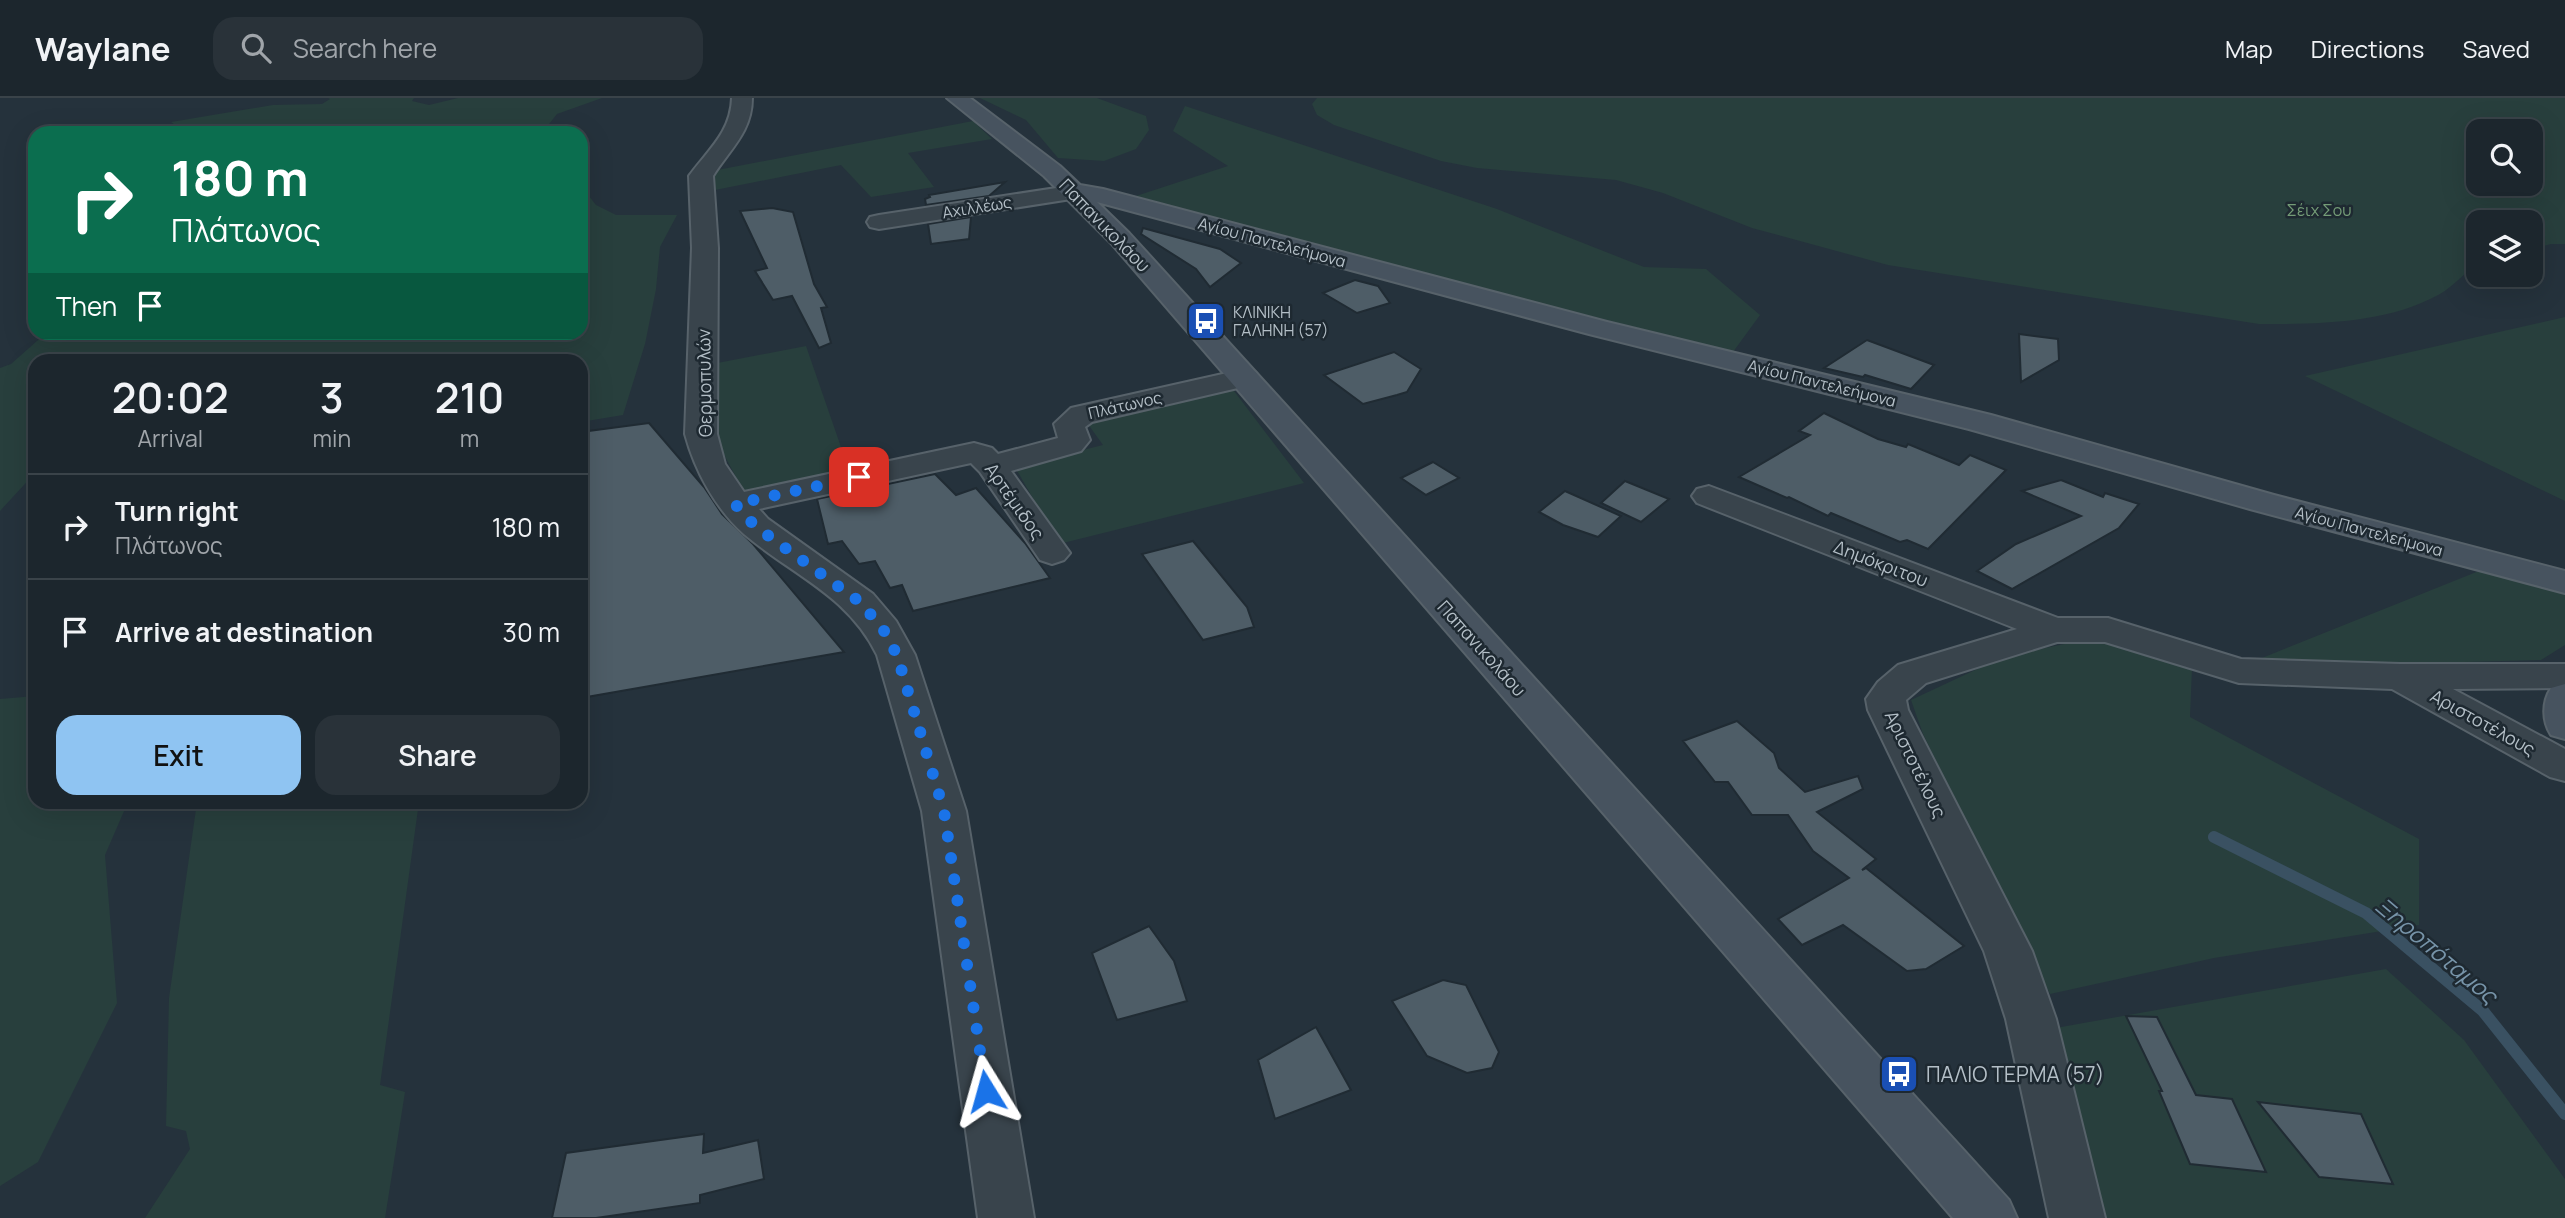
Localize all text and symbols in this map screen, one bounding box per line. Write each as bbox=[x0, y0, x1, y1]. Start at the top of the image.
search box bbox=[213, 17, 703, 80]
text: Waylane bbox=[35, 26, 171, 71]
icon: search bbox=[237, 29, 275, 67]
text: Search here bbox=[293, 30, 437, 66]
text: Map bbox=[2225, 32, 2273, 65]
text: Directions bbox=[2311, 32, 2424, 65]
text: Saved bbox=[2462, 32, 2530, 65]
map controls bbox=[2466, 119, 2543, 287]
button: search bbox=[2466, 119, 2543, 196]
text: 180 m bbox=[171, 144, 309, 211]
icon: right bbox=[56, 154, 147, 245]
street label: Παπανικολάου bbox=[1054, 173, 1156, 277]
street label: Αχιλλέως bbox=[941, 191, 1014, 223]
park label: Σέιχ Σου bbox=[2287, 199, 2352, 221]
text: Πλάτωνος bbox=[171, 208, 321, 252]
button: layers bbox=[2466, 210, 2543, 287]
street label: Αγίου Παντελεήμονα bbox=[1196, 212, 1348, 272]
icon: arrive bbox=[131, 287, 169, 325]
text: Then bbox=[56, 288, 117, 324]
bus stop icon: ΚΛΙΝΙΚΗ ΓΑΛΗΝΗ (57) bbox=[1185, 300, 1227, 342]
place label: ΚΛΙΝΙΚΗ ΓΑΛΗΝΗ (57) bbox=[1233, 301, 1329, 341]
street label: Θερμοπυλών bbox=[691, 329, 717, 437]
street label: Αγίου Παντελεήμονα bbox=[1746, 354, 1898, 412]
text: 20:02 bbox=[112, 368, 229, 426]
text: 3 bbox=[320, 368, 344, 426]
text: 210 bbox=[435, 368, 504, 426]
street label: Πλάτωνος bbox=[1086, 386, 1164, 424]
text: Arrival bbox=[137, 422, 203, 454]
text: min bbox=[313, 422, 351, 454]
text: m bbox=[460, 422, 479, 454]
pin bbox=[829, 447, 889, 507]
icon: arrive bbox=[840, 458, 878, 496]
street label: Αρτέμιδος bbox=[980, 458, 1050, 544]
text: Turn right bbox=[115, 493, 239, 529]
street label: Αγίου Παντελεήμονα bbox=[2293, 501, 2445, 561]
icon: right bbox=[56, 508, 94, 546]
text: 180 m bbox=[492, 509, 560, 545]
text: Πλάτωνος bbox=[115, 529, 223, 561]
street label: Δημόκριτου bbox=[1831, 534, 1931, 592]
street label: Παπανικολάου bbox=[1433, 595, 1531, 701]
icon: arrive bbox=[56, 613, 94, 651]
text: Arrive at destination bbox=[115, 614, 373, 650]
text: 30 m bbox=[503, 614, 560, 650]
street label: Αριστοτέλους bbox=[2426, 683, 2540, 761]
street label: Αριστοτέλους bbox=[1880, 706, 1952, 822]
button: Exit bbox=[56, 715, 301, 795]
button: Share bbox=[315, 715, 560, 795]
water label: Ξηροπόταμος bbox=[2369, 889, 2507, 1012]
bus stop icon: ΠΑΛΙΟ ΤΕΡΜΑ (57) bbox=[1878, 1053, 1920, 1095]
position arrow bbox=[949, 1054, 1023, 1128]
place label: ΠΑΛΙΟ ΤΕΡΜΑ (57) bbox=[1926, 1060, 2104, 1088]

